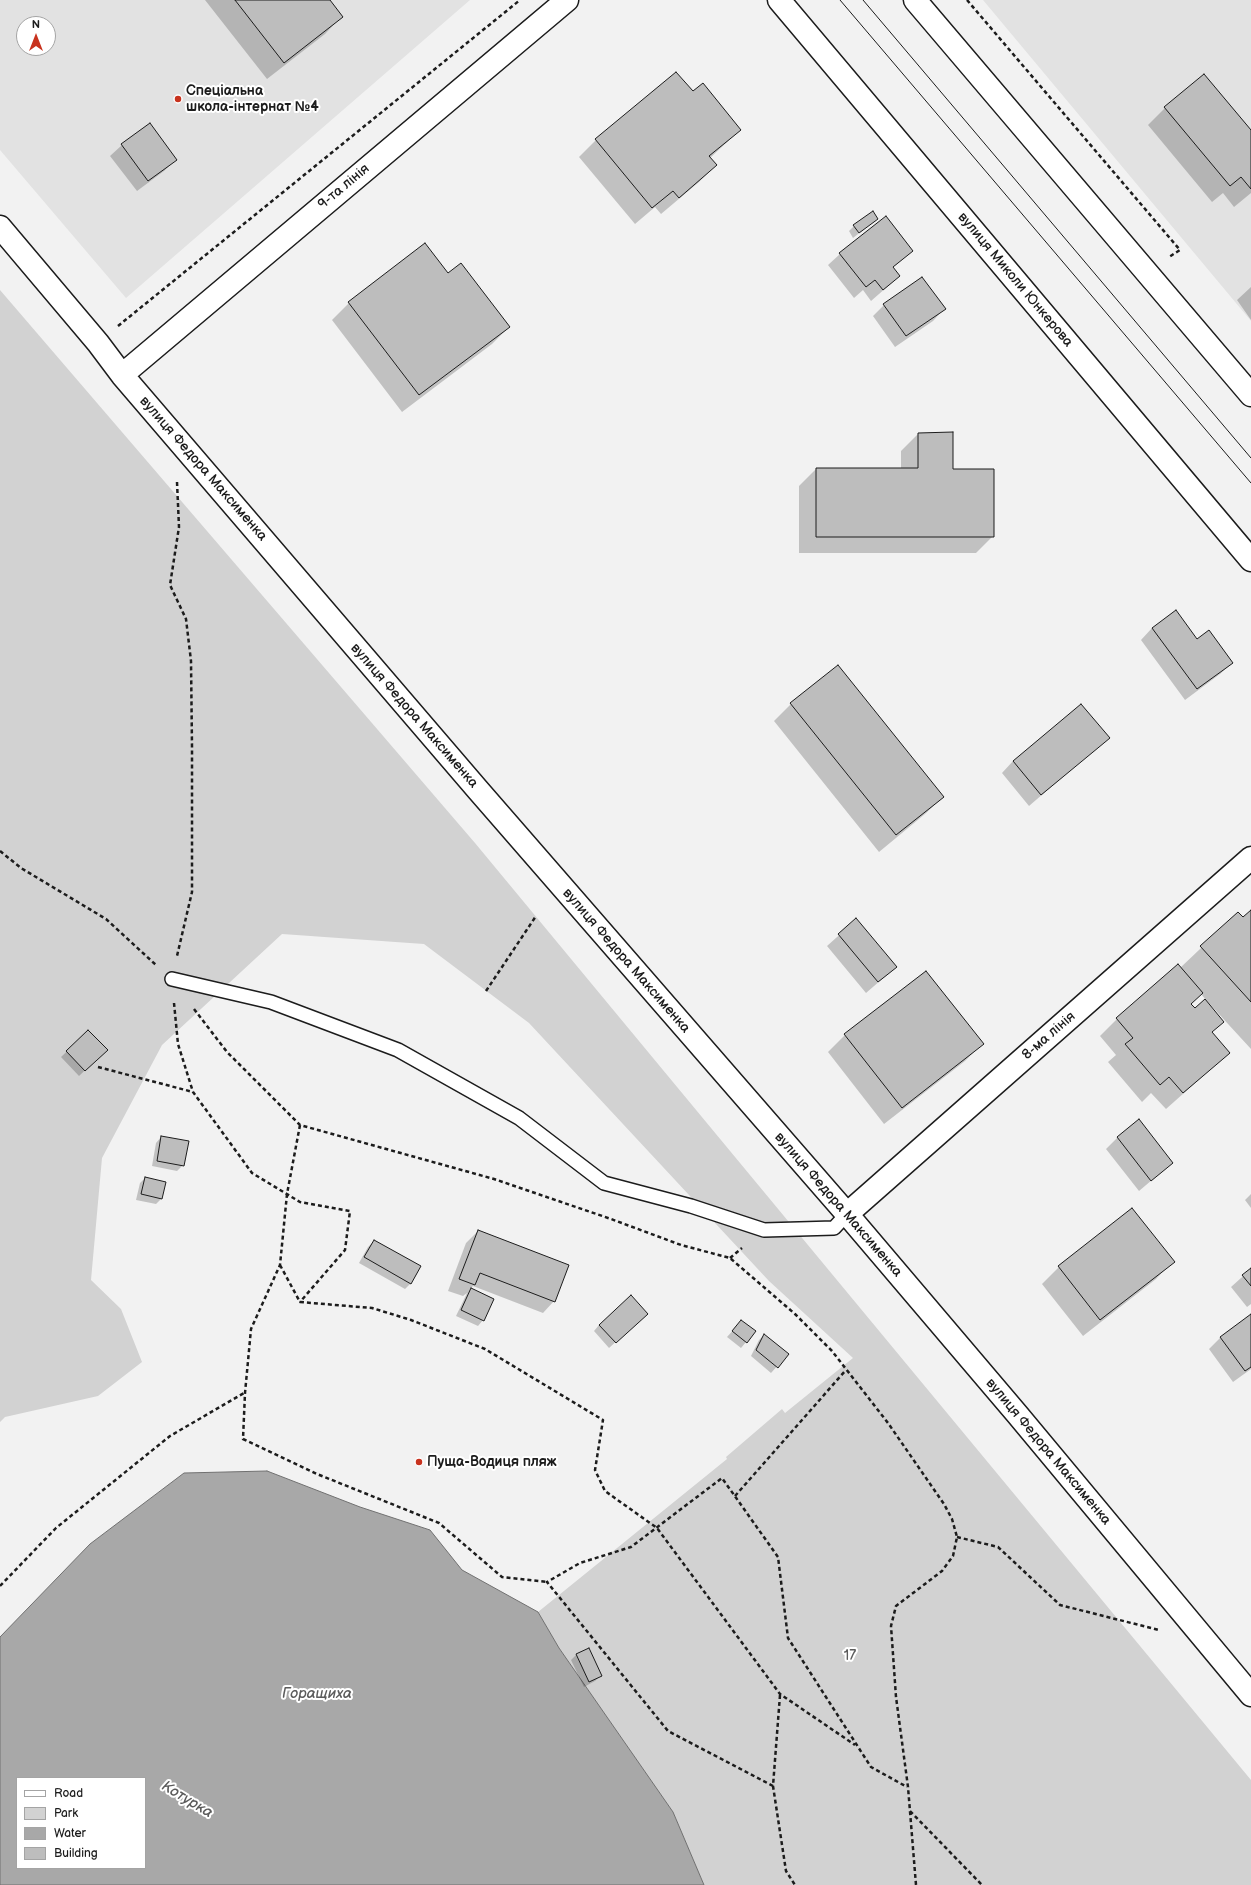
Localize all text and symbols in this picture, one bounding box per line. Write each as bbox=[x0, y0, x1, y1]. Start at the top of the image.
north arrow bbox=[16, 16, 56, 56]
text: N bbox=[32, 18, 40, 31]
place label: Спеціальна школа-інтернат №4 bbox=[186, 83, 319, 116]
marker: Спеціальна школа-інтернат №4 bbox=[173, 94, 183, 104]
street label: 9-та лінія bbox=[315, 161, 373, 213]
street label: вулиця Миколи Юнкерова bbox=[954, 209, 1076, 351]
street label: вулиця Федора Максименка bbox=[136, 393, 270, 545]
street label: вулиця Федора Максименка bbox=[347, 640, 481, 792]
street label: вулиця Федора Максименка bbox=[559, 885, 693, 1037]
street label: 8-ма лінія bbox=[1019, 1008, 1079, 1064]
street label: вулиця Федора Максименка bbox=[771, 1129, 905, 1281]
street label: вулиця Федора Максименка bbox=[982, 1375, 1114, 1529]
place label: Пуща-Водиця пляж bbox=[427, 1454, 557, 1470]
marker: Пуща-Водиця пляж bbox=[414, 1457, 424, 1467]
park label: 17 bbox=[844, 1648, 856, 1664]
water label: Горащиха bbox=[282, 1685, 352, 1703]
legend bbox=[16, 1777, 146, 1869]
water label: Котурка bbox=[158, 1778, 216, 1822]
text: Road bbox=[54, 1786, 83, 1801]
text: Park bbox=[54, 1806, 78, 1821]
text: Water bbox=[54, 1826, 86, 1841]
text: Building bbox=[54, 1846, 98, 1861]

